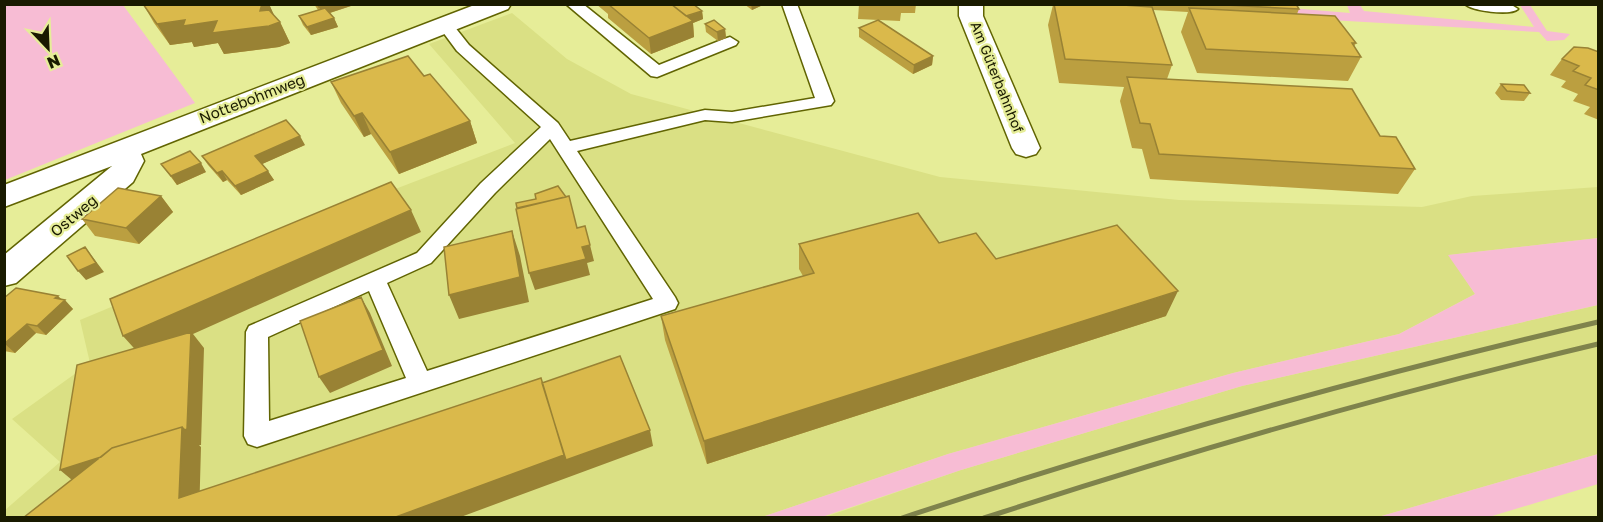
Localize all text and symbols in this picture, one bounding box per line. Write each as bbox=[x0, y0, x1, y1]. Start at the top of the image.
north arrow bbox=[18, 18, 78, 78]
street label: Am Güterbahnhof bbox=[967, 19, 1028, 135]
text: N bbox=[44, 50, 63, 73]
street label: Nottebohmweg bbox=[196, 70, 307, 126]
street label: Ostweg bbox=[46, 191, 100, 240]

